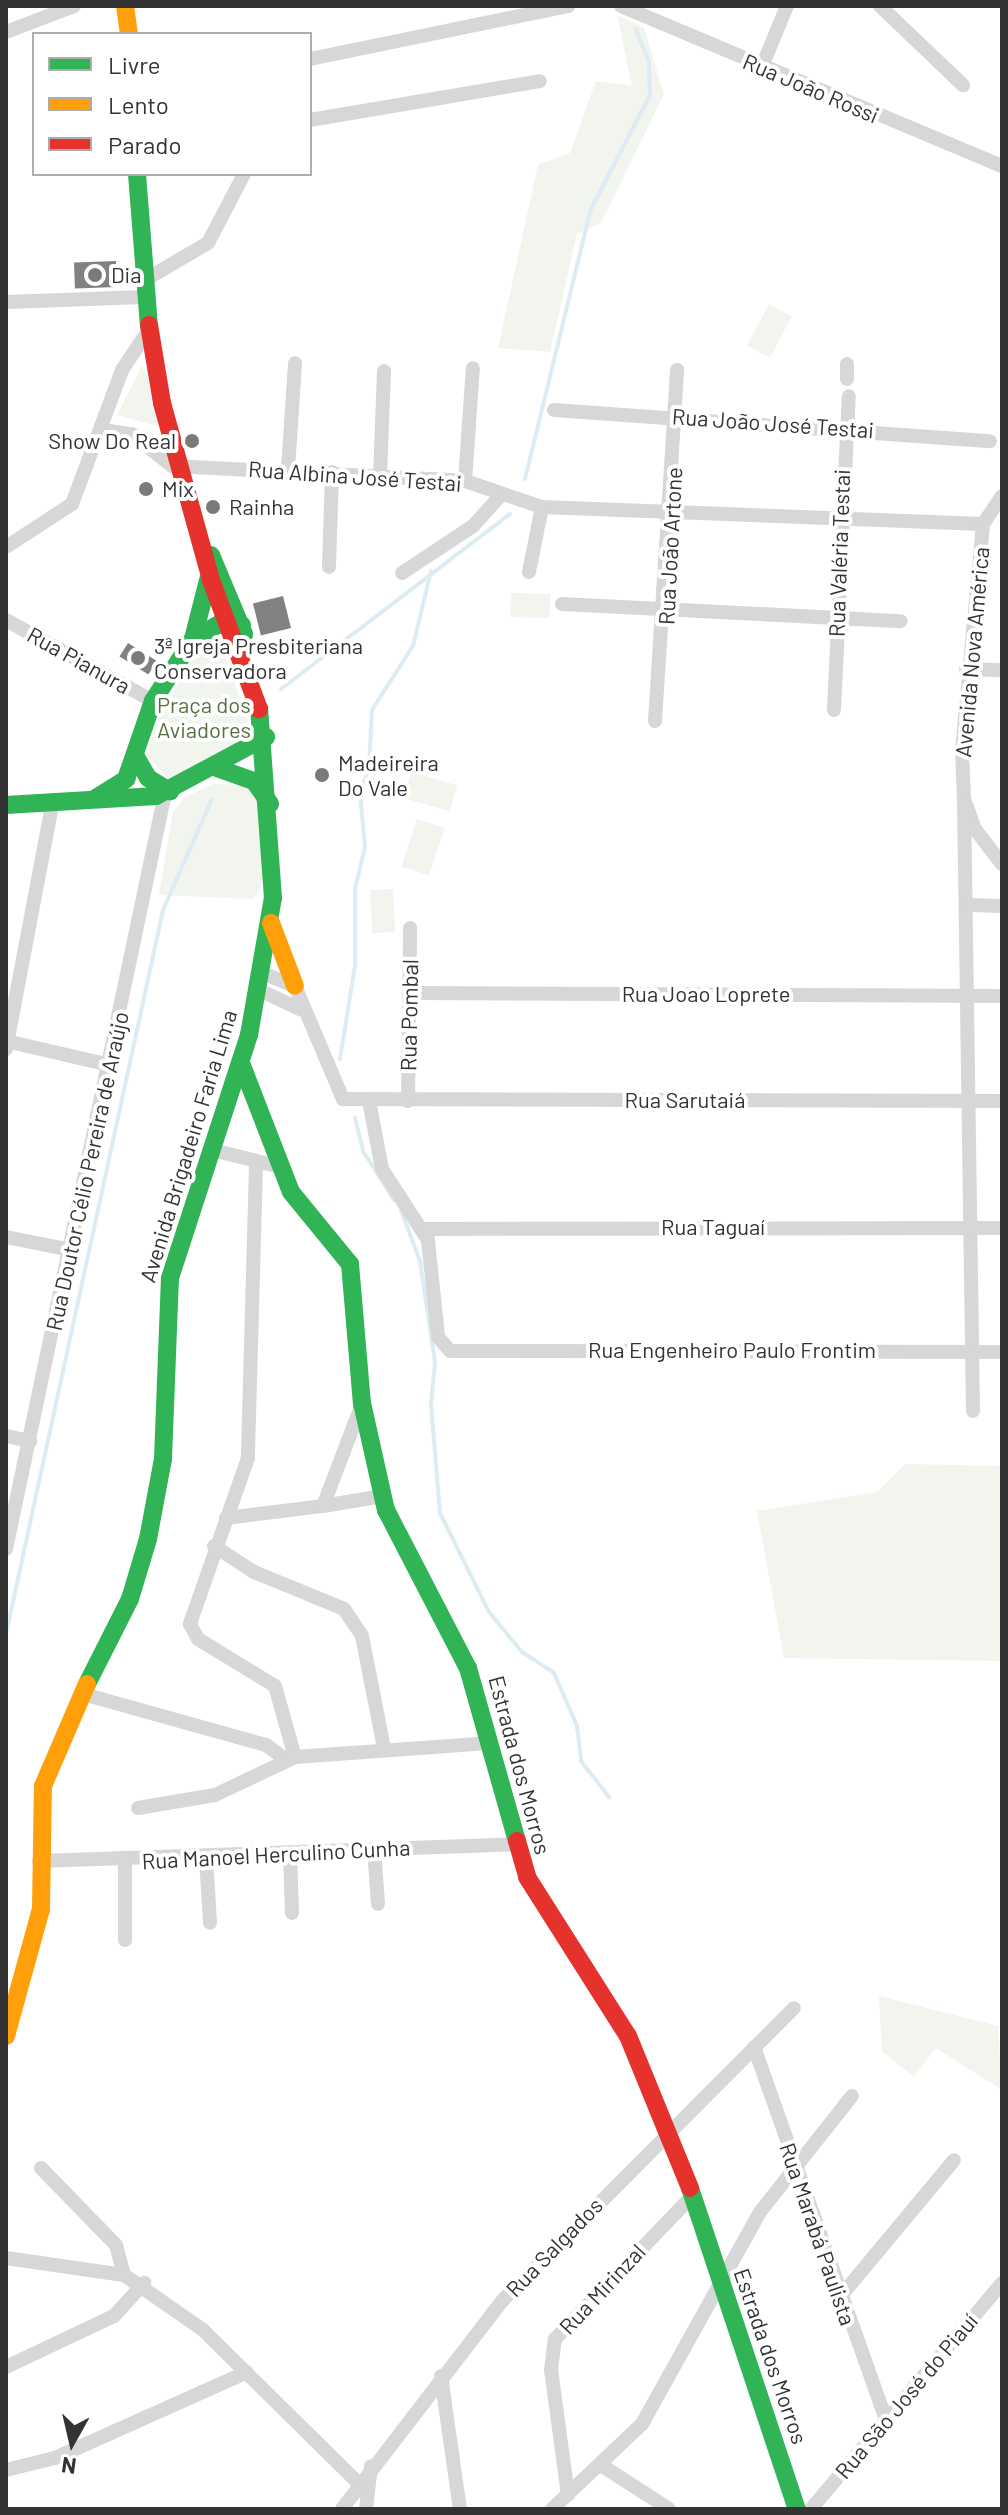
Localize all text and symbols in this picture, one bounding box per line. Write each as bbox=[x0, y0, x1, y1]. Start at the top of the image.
legend bbox=[32, 32, 312, 176]
street label: Rua João Rossi bbox=[739, 48, 883, 128]
text: Livre bbox=[108, 50, 161, 79]
text: Lento bbox=[108, 90, 169, 119]
text: Parado bbox=[108, 130, 182, 159]
place label: Dia bbox=[111, 262, 141, 288]
marker: Dia bbox=[86, 266, 104, 284]
street label: Rua João José Testai bbox=[671, 403, 875, 443]
place label: Show Do Real bbox=[48, 428, 176, 454]
marker: Show Do Real bbox=[183, 432, 201, 450]
street label: Rua Albina José Testai bbox=[247, 455, 463, 497]
street label: Rua João Artone bbox=[653, 467, 687, 625]
street label: Rua Valéria Testai bbox=[823, 469, 855, 637]
place label: Mix bbox=[162, 476, 194, 502]
marker: Mix bbox=[137, 480, 155, 498]
place label: Rainha bbox=[229, 494, 294, 520]
marker: Rainha bbox=[204, 498, 222, 516]
street label: Avenida Nova América bbox=[950, 546, 994, 758]
street label: Rua Pianura bbox=[23, 621, 135, 699]
place label: 3ª Igreja Presbiteriana Conservadora bbox=[154, 632, 363, 684]
marker: 3ª Igreja Presbiteriana Conservadora bbox=[129, 649, 147, 667]
park label: Praça dos Aviadores bbox=[157, 691, 251, 742]
place label: Madeireira Do Vale bbox=[338, 749, 439, 800]
marker: Madeireira Do Vale bbox=[313, 766, 331, 784]
street label: Rua Pombal bbox=[395, 959, 423, 1071]
street label: Rua Joao Loprete bbox=[622, 981, 790, 1007]
street label: Avenida Brigadeiro Faria Lima bbox=[134, 1007, 242, 1285]
street label: Rua Doutor Célio Pereira de Araújo bbox=[40, 1009, 134, 1333]
street label: Rua Sarutaiá bbox=[625, 1087, 745, 1113]
street label: Rua Taguaí bbox=[661, 1214, 765, 1240]
street label: Rua Engenheiro Paulo Frontim bbox=[588, 1337, 876, 1363]
street label: Estrada dos Morros bbox=[483, 1673, 557, 1857]
street label: Rua Manoel Herculino Cunha bbox=[141, 1834, 411, 1874]
street label: Rua Marabá Paulista bbox=[774, 2139, 862, 2329]
street label: Rua Salgados bbox=[500, 2192, 608, 2302]
street label: Rua Mirinzal bbox=[554, 2238, 650, 2340]
street label: Estrada dos Morros bbox=[729, 2265, 813, 2447]
street label: Rua São José do Piauí bbox=[829, 2308, 983, 2484]
north arrow bbox=[32, 2403, 112, 2483]
text: N bbox=[60, 2453, 78, 2481]

